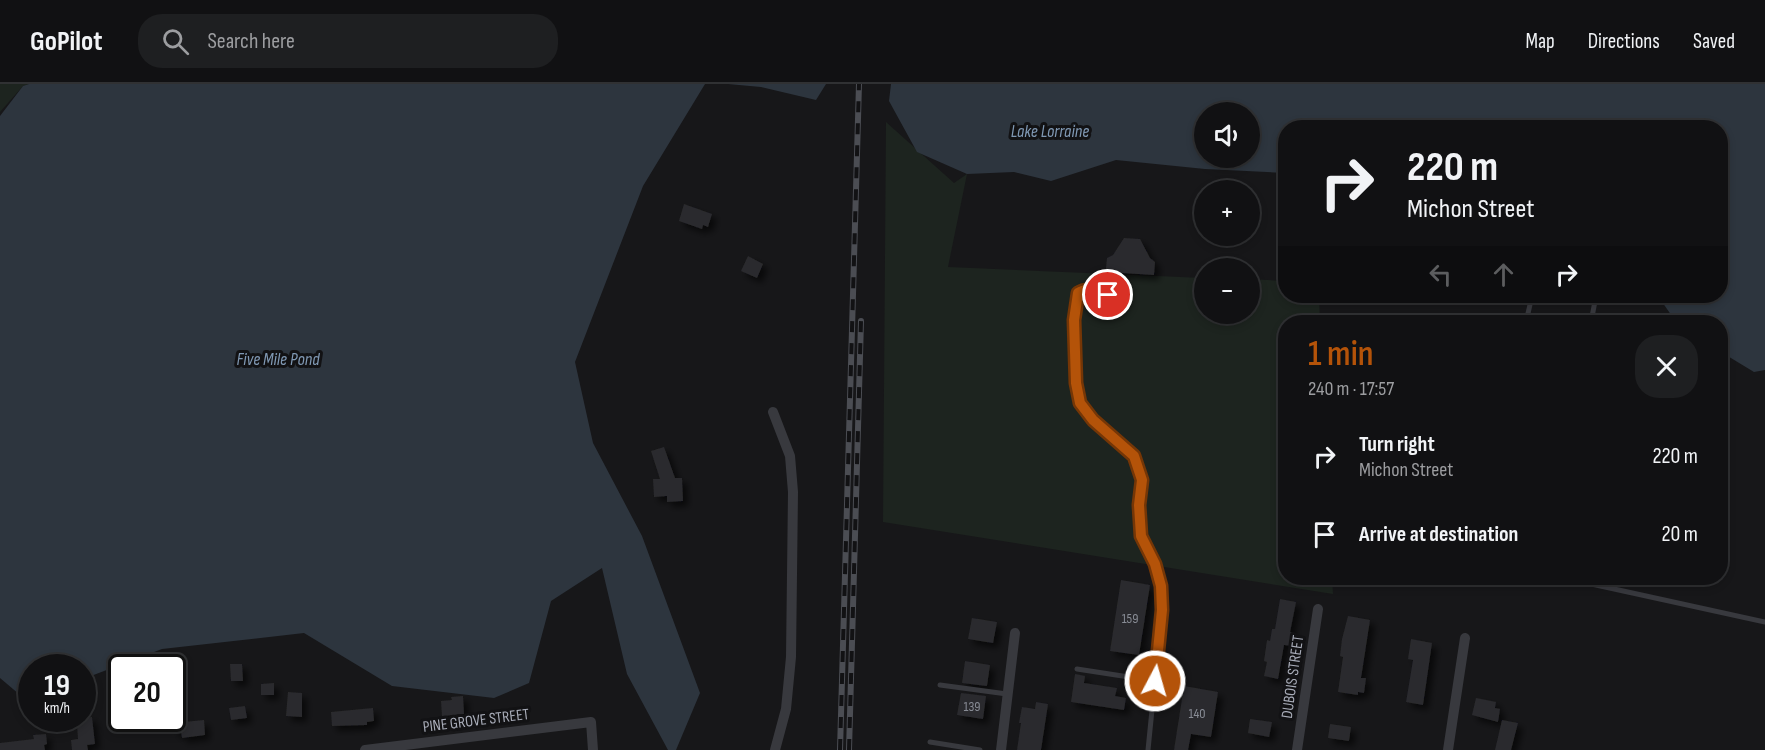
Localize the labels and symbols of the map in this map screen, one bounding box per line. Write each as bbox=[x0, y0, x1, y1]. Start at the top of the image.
water label: Lake Lorraine bbox=[1011, 121, 1089, 142]
pin bbox=[1082, 269, 1133, 320]
water label: Five Mile Pond bbox=[236, 349, 320, 370]
house number: 159 bbox=[1122, 610, 1138, 627]
street label: DUBOIS STREET bbox=[1278, 634, 1308, 720]
position arrow bbox=[1123, 649, 1187, 713]
speed limit sign: 20 bbox=[108, 654, 186, 732]
house number: 139 bbox=[964, 698, 980, 715]
street label: PINE GROVE STREET bbox=[422, 705, 531, 737]
house number: 140 bbox=[1189, 705, 1206, 722]

